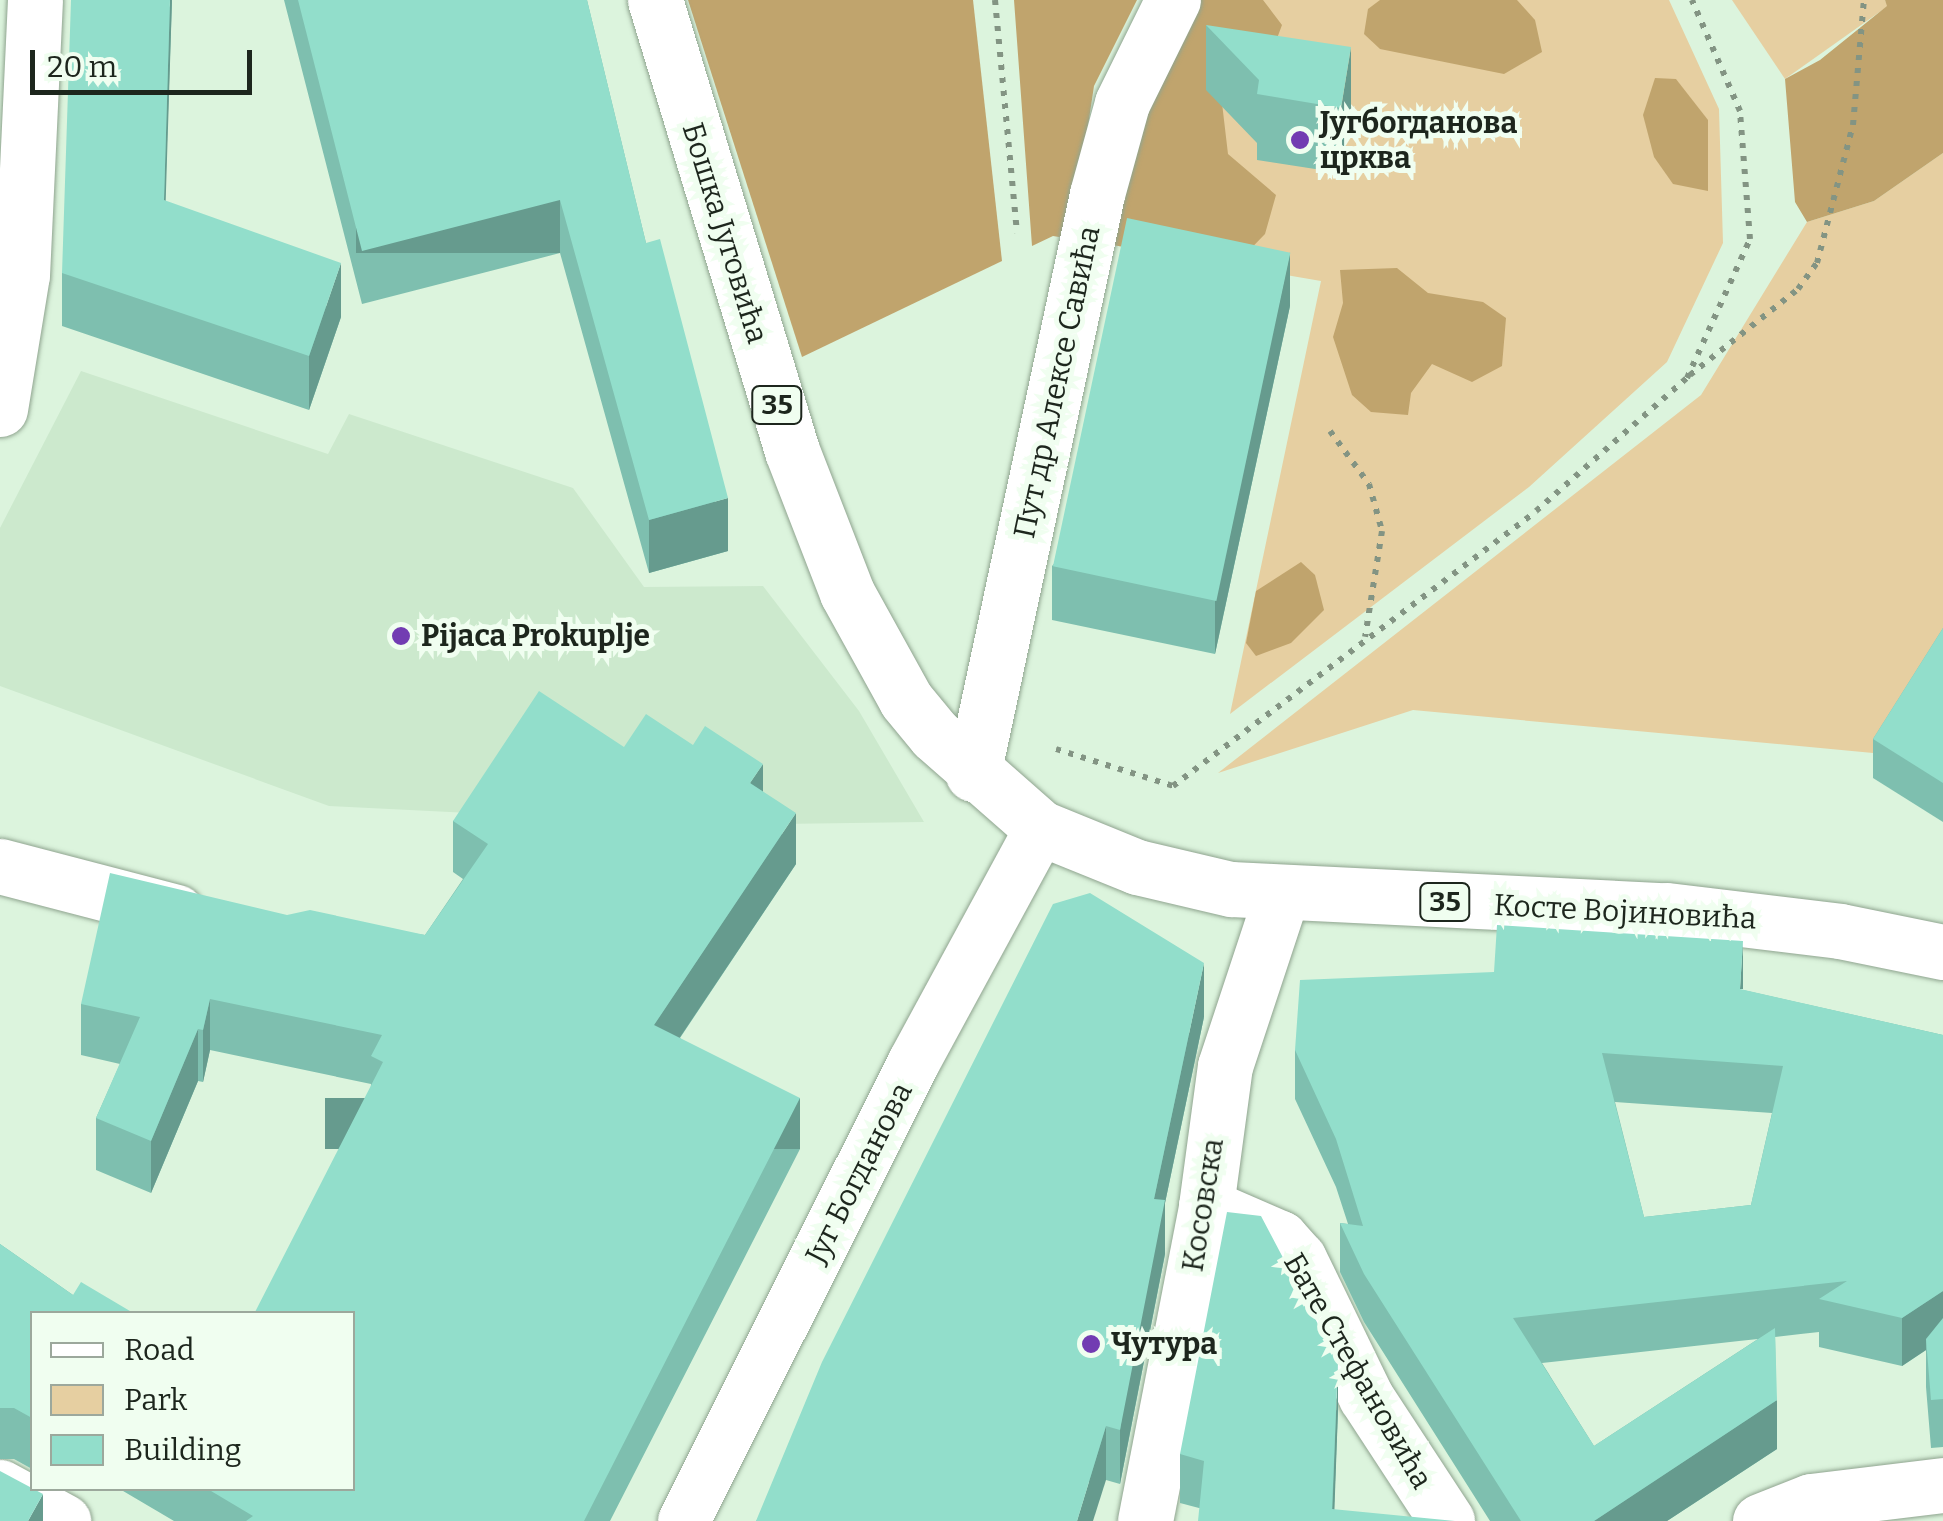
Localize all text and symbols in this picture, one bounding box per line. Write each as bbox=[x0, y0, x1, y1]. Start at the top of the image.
scale bar bbox=[35, 30, 258, 92]
text: 20 m bbox=[47, 49, 117, 85]
place label: Југбогданова црква bbox=[1320, 105, 1517, 176]
street label: Бошка Југовића bbox=[674, 118, 776, 348]
marker: Југбогданова црква bbox=[1289, 129, 1311, 151]
street label: Пут др Алексе Савића bbox=[1006, 223, 1108, 541]
road number: 35 bbox=[750, 382, 804, 428]
place label: Pijaca Prokuplje bbox=[421, 618, 650, 654]
marker: Pijaca Prokuplje bbox=[390, 625, 412, 647]
road number: 35 bbox=[1418, 879, 1472, 925]
street label: Косте Војиновића bbox=[1493, 887, 1757, 937]
street label: Југ Богданова bbox=[798, 1076, 920, 1270]
street label: Косовска bbox=[1175, 1136, 1231, 1274]
street label: Бате Стефановића bbox=[1276, 1247, 1440, 1495]
legend bbox=[30, 1311, 355, 1491]
place label: Чутура bbox=[1111, 1326, 1217, 1362]
text: Road bbox=[124, 1332, 195, 1368]
marker: Чутура bbox=[1080, 1333, 1102, 1355]
text: Park bbox=[124, 1382, 187, 1418]
text: Building bbox=[124, 1432, 242, 1468]

